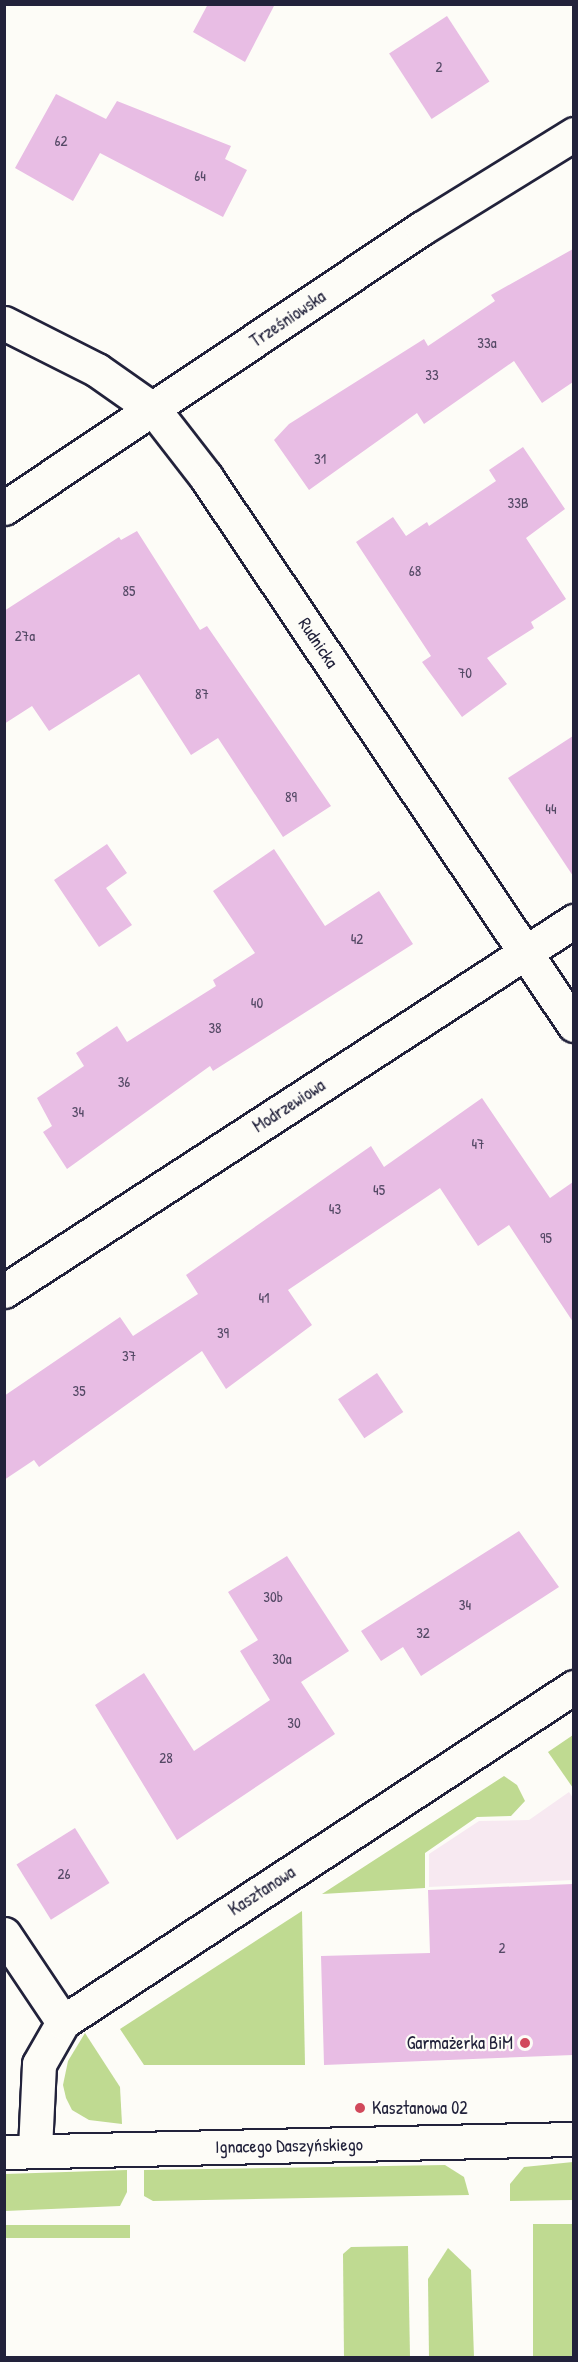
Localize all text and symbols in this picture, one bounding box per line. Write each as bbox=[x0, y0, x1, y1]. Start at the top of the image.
house number: 2 bbox=[435, 58, 443, 76]
house number: 62 bbox=[54, 132, 68, 150]
house number: 64 bbox=[194, 167, 206, 185]
street label: Trześniowska bbox=[246, 286, 330, 352]
house number: 33a bbox=[477, 334, 497, 352]
house number: 33 bbox=[425, 366, 439, 384]
house number: 31 bbox=[314, 450, 326, 468]
house number: 33B bbox=[507, 494, 529, 512]
house number: 68 bbox=[409, 562, 421, 580]
house number: 85 bbox=[123, 582, 135, 600]
street label: Rudnicka bbox=[293, 614, 343, 672]
house number: 27a bbox=[15, 627, 35, 645]
house number: 70 bbox=[458, 664, 472, 682]
house number: 87 bbox=[195, 685, 209, 703]
house number: 89 bbox=[285, 788, 297, 806]
house number: 44 bbox=[545, 800, 557, 818]
house number: 42 bbox=[351, 930, 363, 948]
house number: 40 bbox=[251, 994, 263, 1012]
house number: 38 bbox=[208, 1019, 222, 1037]
house number: 36 bbox=[118, 1073, 130, 1091]
street label: Modrzewiowa bbox=[249, 1075, 329, 1137]
house number: 34 bbox=[72, 1103, 84, 1121]
house number: 47 bbox=[471, 1135, 485, 1153]
house number: 45 bbox=[373, 1181, 385, 1199]
house number: 43 bbox=[329, 1200, 341, 1218]
house number: 95 bbox=[540, 1229, 552, 1247]
house number: 41 bbox=[258, 1289, 270, 1307]
house number: 39 bbox=[217, 1324, 229, 1342]
house number: 37 bbox=[122, 1347, 136, 1365]
house number: 35 bbox=[72, 1382, 86, 1400]
house number: 30b bbox=[263, 1588, 283, 1606]
house number: 34 bbox=[459, 1596, 471, 1614]
house number: 32 bbox=[416, 1624, 430, 1642]
house number: 30a bbox=[272, 1650, 292, 1668]
house number: 30 bbox=[287, 1714, 301, 1732]
house number: 28 bbox=[159, 1749, 173, 1767]
street label: Kasztanowa bbox=[225, 1861, 299, 1921]
house number: 26 bbox=[57, 1865, 71, 1883]
house number: 2 bbox=[498, 1939, 506, 1957]
place label: Garmażerka BiM bbox=[407, 2032, 513, 2054]
marker: Garmażerka BiM bbox=[518, 2036, 532, 2050]
place label: Kasztanowa 02 bbox=[372, 2097, 468, 2119]
marker: Kasztanowa 02 bbox=[353, 2101, 367, 2115]
street label: Ignacego Daszyńskiego bbox=[215, 2134, 363, 2158]

